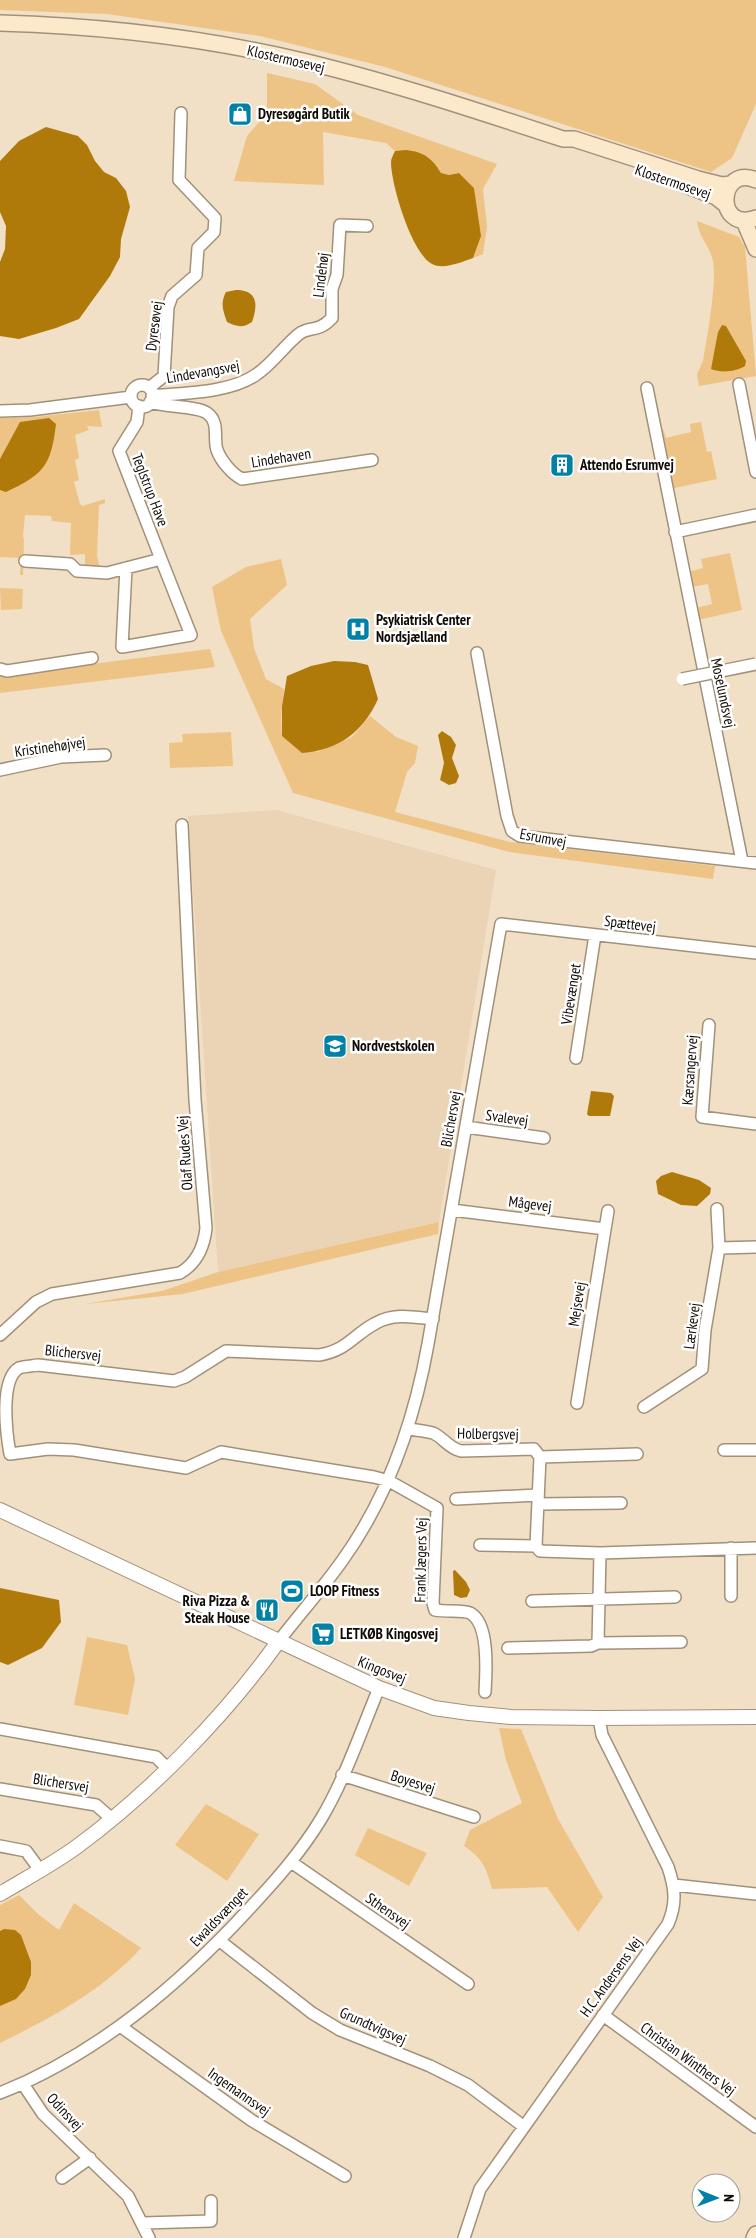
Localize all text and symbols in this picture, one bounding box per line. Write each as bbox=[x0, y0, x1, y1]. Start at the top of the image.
street label: Klostermosevej bbox=[245, 40, 327, 77]
shop icon: Dyresøgård Butik bbox=[227, 101, 253, 127]
place label: Dyresøgård Butik bbox=[258, 104, 351, 123]
street label: Klostermosevej bbox=[633, 160, 714, 203]
street label: Lindehøj bbox=[308, 251, 333, 298]
street label: Dyresøvej bbox=[141, 300, 166, 352]
street label: Lindevangsvej bbox=[165, 356, 241, 387]
street label: Lindehaven bbox=[250, 443, 312, 472]
street label: Teglstrup Have bbox=[128, 451, 173, 529]
building icon: Attendo Esrumvej bbox=[549, 452, 575, 478]
place label: Attendo Esrumvej bbox=[579, 455, 674, 474]
place label: Psykiatrisk Center Nordsjælland bbox=[376, 610, 471, 646]
hospital icon: Psykiatrisk Center Nordsjælland bbox=[345, 616, 371, 642]
street label: Moselundsvej bbox=[707, 656, 740, 729]
street label: Kristinehøjvej bbox=[13, 732, 87, 761]
street label: Esrumvej bbox=[518, 824, 568, 851]
street label: Spættevej bbox=[603, 911, 657, 936]
street label: Vibevænget bbox=[556, 962, 585, 1027]
school or university icon: Nordvestskolen bbox=[322, 1033, 348, 1059]
street label: Kærsangervej bbox=[678, 1034, 701, 1106]
place label: Nordvestskolen bbox=[352, 1036, 435, 1055]
street label: Blichersvej bbox=[436, 1090, 465, 1148]
street label: Svalevej bbox=[484, 1105, 530, 1130]
street label: Olaf Rudes Vej bbox=[172, 1115, 197, 1191]
street label: Mågevej bbox=[507, 1191, 553, 1216]
street label: Mejsevej bbox=[564, 1280, 589, 1328]
street label: Lærkevej bbox=[679, 1302, 704, 1350]
street label: Blichersvej bbox=[44, 1340, 102, 1365]
street label: Holbergsvej bbox=[457, 1423, 519, 1444]
street label: Frank Jægers Vej bbox=[410, 1517, 431, 1603]
sports icon: LOOP Fitness bbox=[279, 1578, 305, 1604]
place label: LOOP Fitness bbox=[310, 1581, 379, 1600]
place label: Riva Pizza & Steak House bbox=[183, 1591, 250, 1627]
restaurant icon: Riva Pizza & Steak House bbox=[254, 1597, 280, 1623]
supermarket icon: LETKØB Kingosvej bbox=[310, 1621, 336, 1647]
place label: LETKØB Kingosvej bbox=[340, 1624, 438, 1643]
street label: Kingosvej bbox=[355, 1651, 409, 1688]
street label: Boyesvej bbox=[389, 1765, 438, 1798]
street label: Blichersvej bbox=[32, 1769, 90, 1796]
street label: Ewaldsvænget bbox=[186, 1883, 252, 1950]
street label: Sthensvej bbox=[362, 1888, 414, 1933]
street label: H.C. Andersens Vej bbox=[575, 1933, 646, 2020]
street label: Grundtvigsvej bbox=[337, 2002, 409, 2049]
street label: Christian Winthers Vej bbox=[637, 2018, 740, 2100]
street label: Ingemannsvej bbox=[204, 2063, 274, 2120]
street label: Odinsvej bbox=[43, 2089, 88, 2135]
north arrow bbox=[691, 2173, 741, 2223]
text: N bbox=[720, 2194, 738, 2202]

